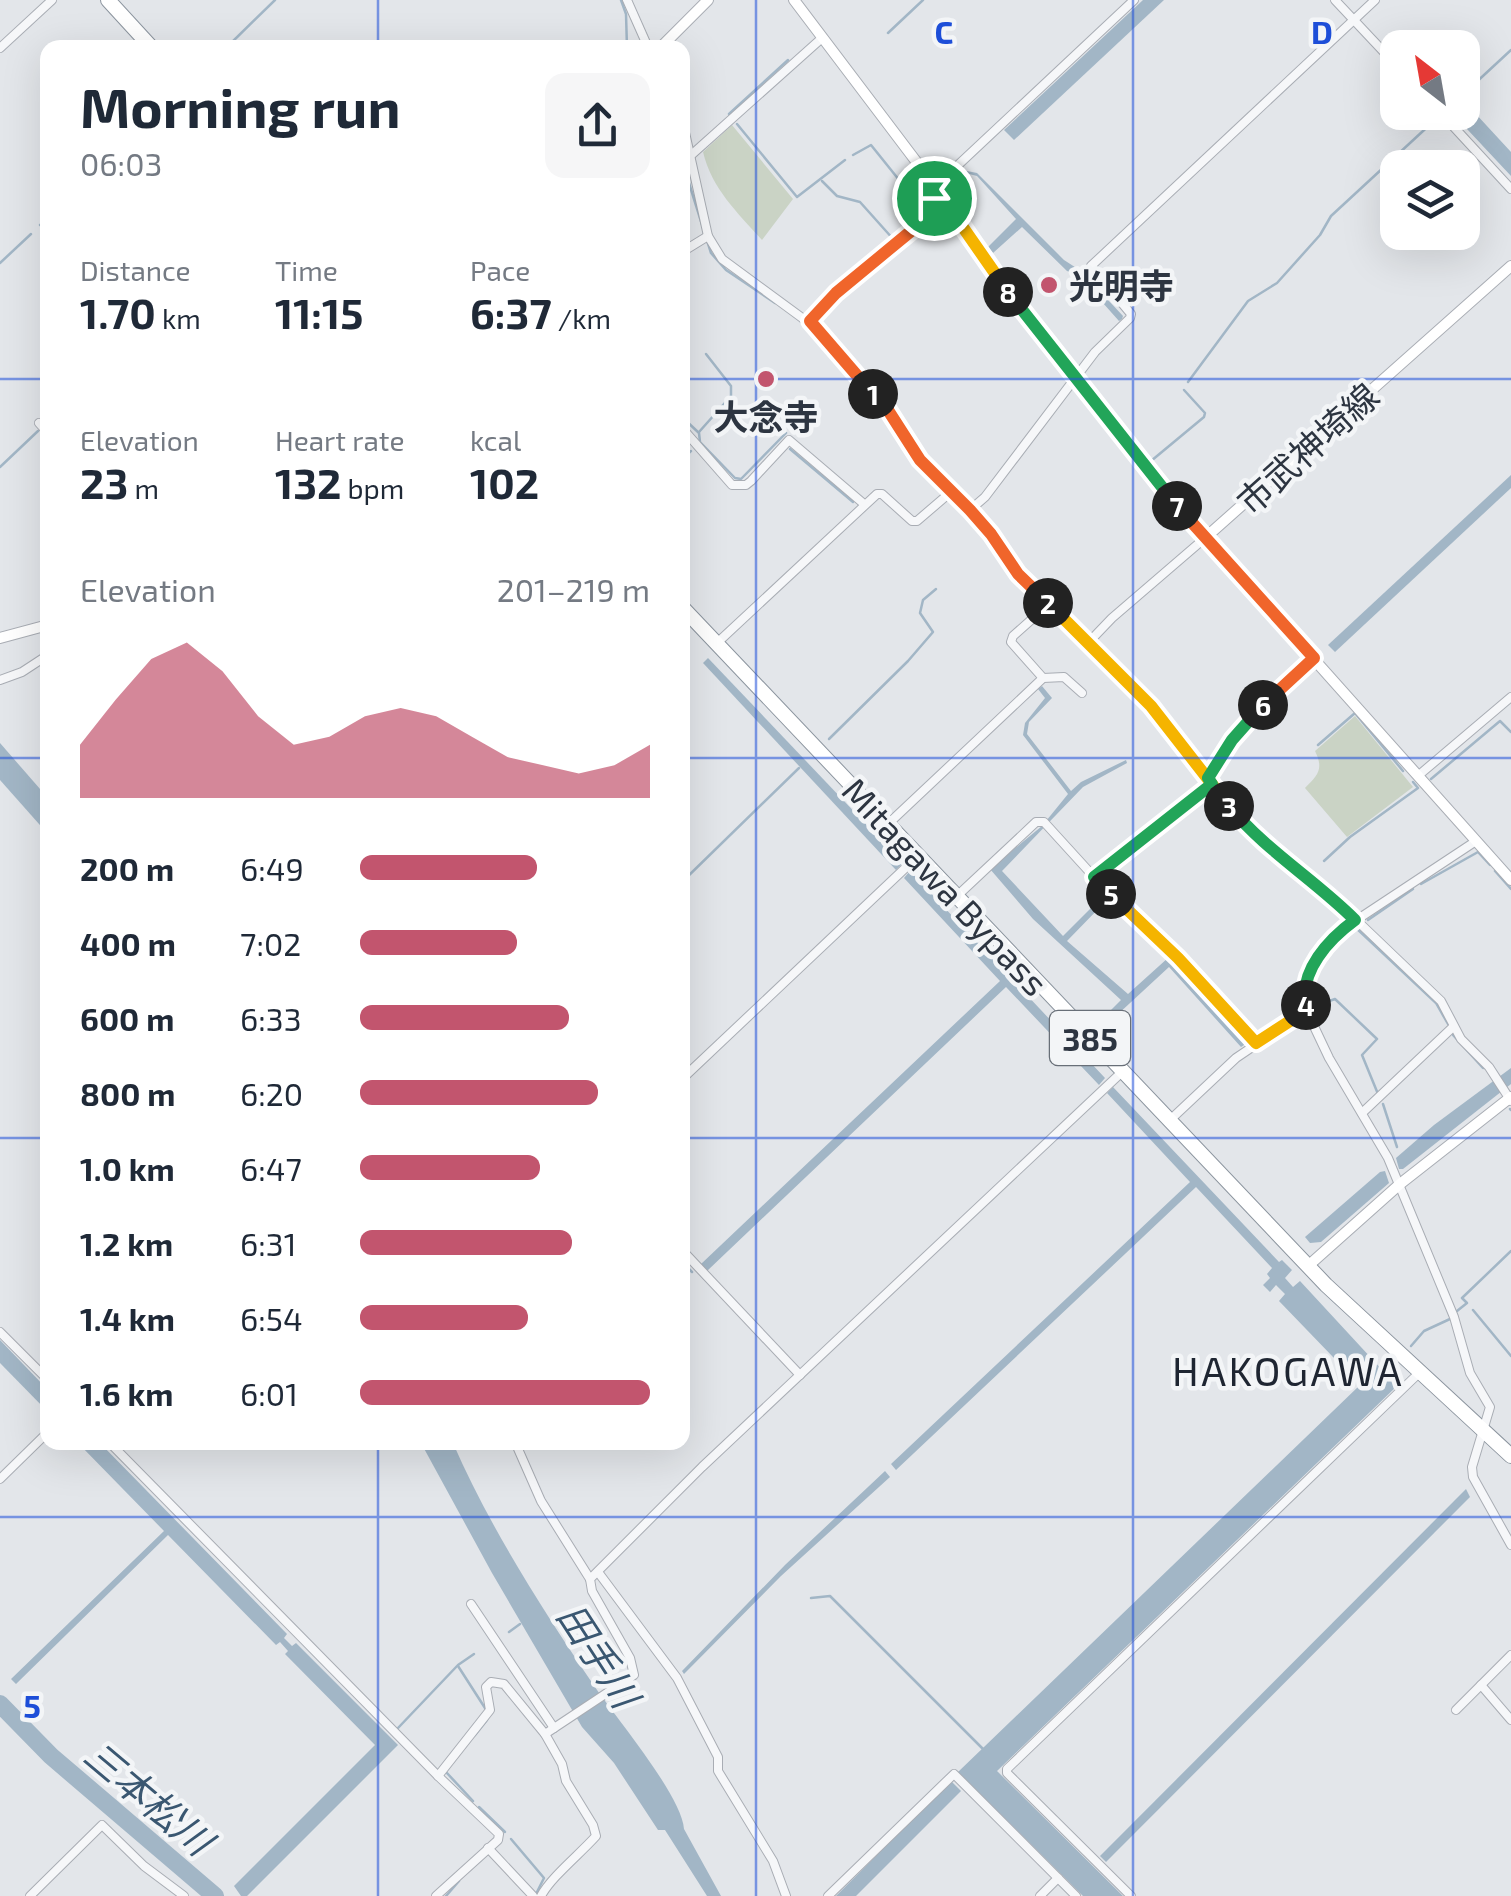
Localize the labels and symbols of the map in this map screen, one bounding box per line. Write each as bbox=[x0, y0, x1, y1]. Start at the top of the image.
text: C bbox=[935, 12, 953, 50]
text: D bbox=[1311, 12, 1333, 50]
north arrow bbox=[1380, 30, 1480, 130]
pin bbox=[892, 156, 977, 241]
place label: 光明寺 bbox=[1069, 264, 1174, 306]
pin: 8 bbox=[983, 267, 1033, 317]
marker: 光明寺 bbox=[1038, 274, 1060, 296]
marker: 大念寺 bbox=[755, 368, 777, 390]
pin: 1 bbox=[848, 369, 898, 419]
street label: 市武神埼線 bbox=[1228, 374, 1386, 522]
place label: 大念寺 bbox=[713, 395, 819, 437]
pin: 7 bbox=[1152, 481, 1202, 531]
pin: 2 bbox=[1023, 578, 1073, 628]
pin: 6 bbox=[1238, 680, 1288, 730]
street label: Mitagawa Bypass bbox=[835, 769, 1057, 1003]
pin: 3 bbox=[1204, 781, 1254, 831]
pin: 5 bbox=[1086, 869, 1136, 919]
pin: 4 bbox=[1281, 980, 1331, 1030]
road number: 385 bbox=[1050, 1011, 1130, 1065]
district label: HAKOGAWA bbox=[1172, 1346, 1404, 1394]
water label: 田手川 bbox=[549, 1595, 652, 1719]
text: 5 bbox=[23, 1686, 41, 1724]
water label: 三本松川 bbox=[76, 1731, 225, 1866]

